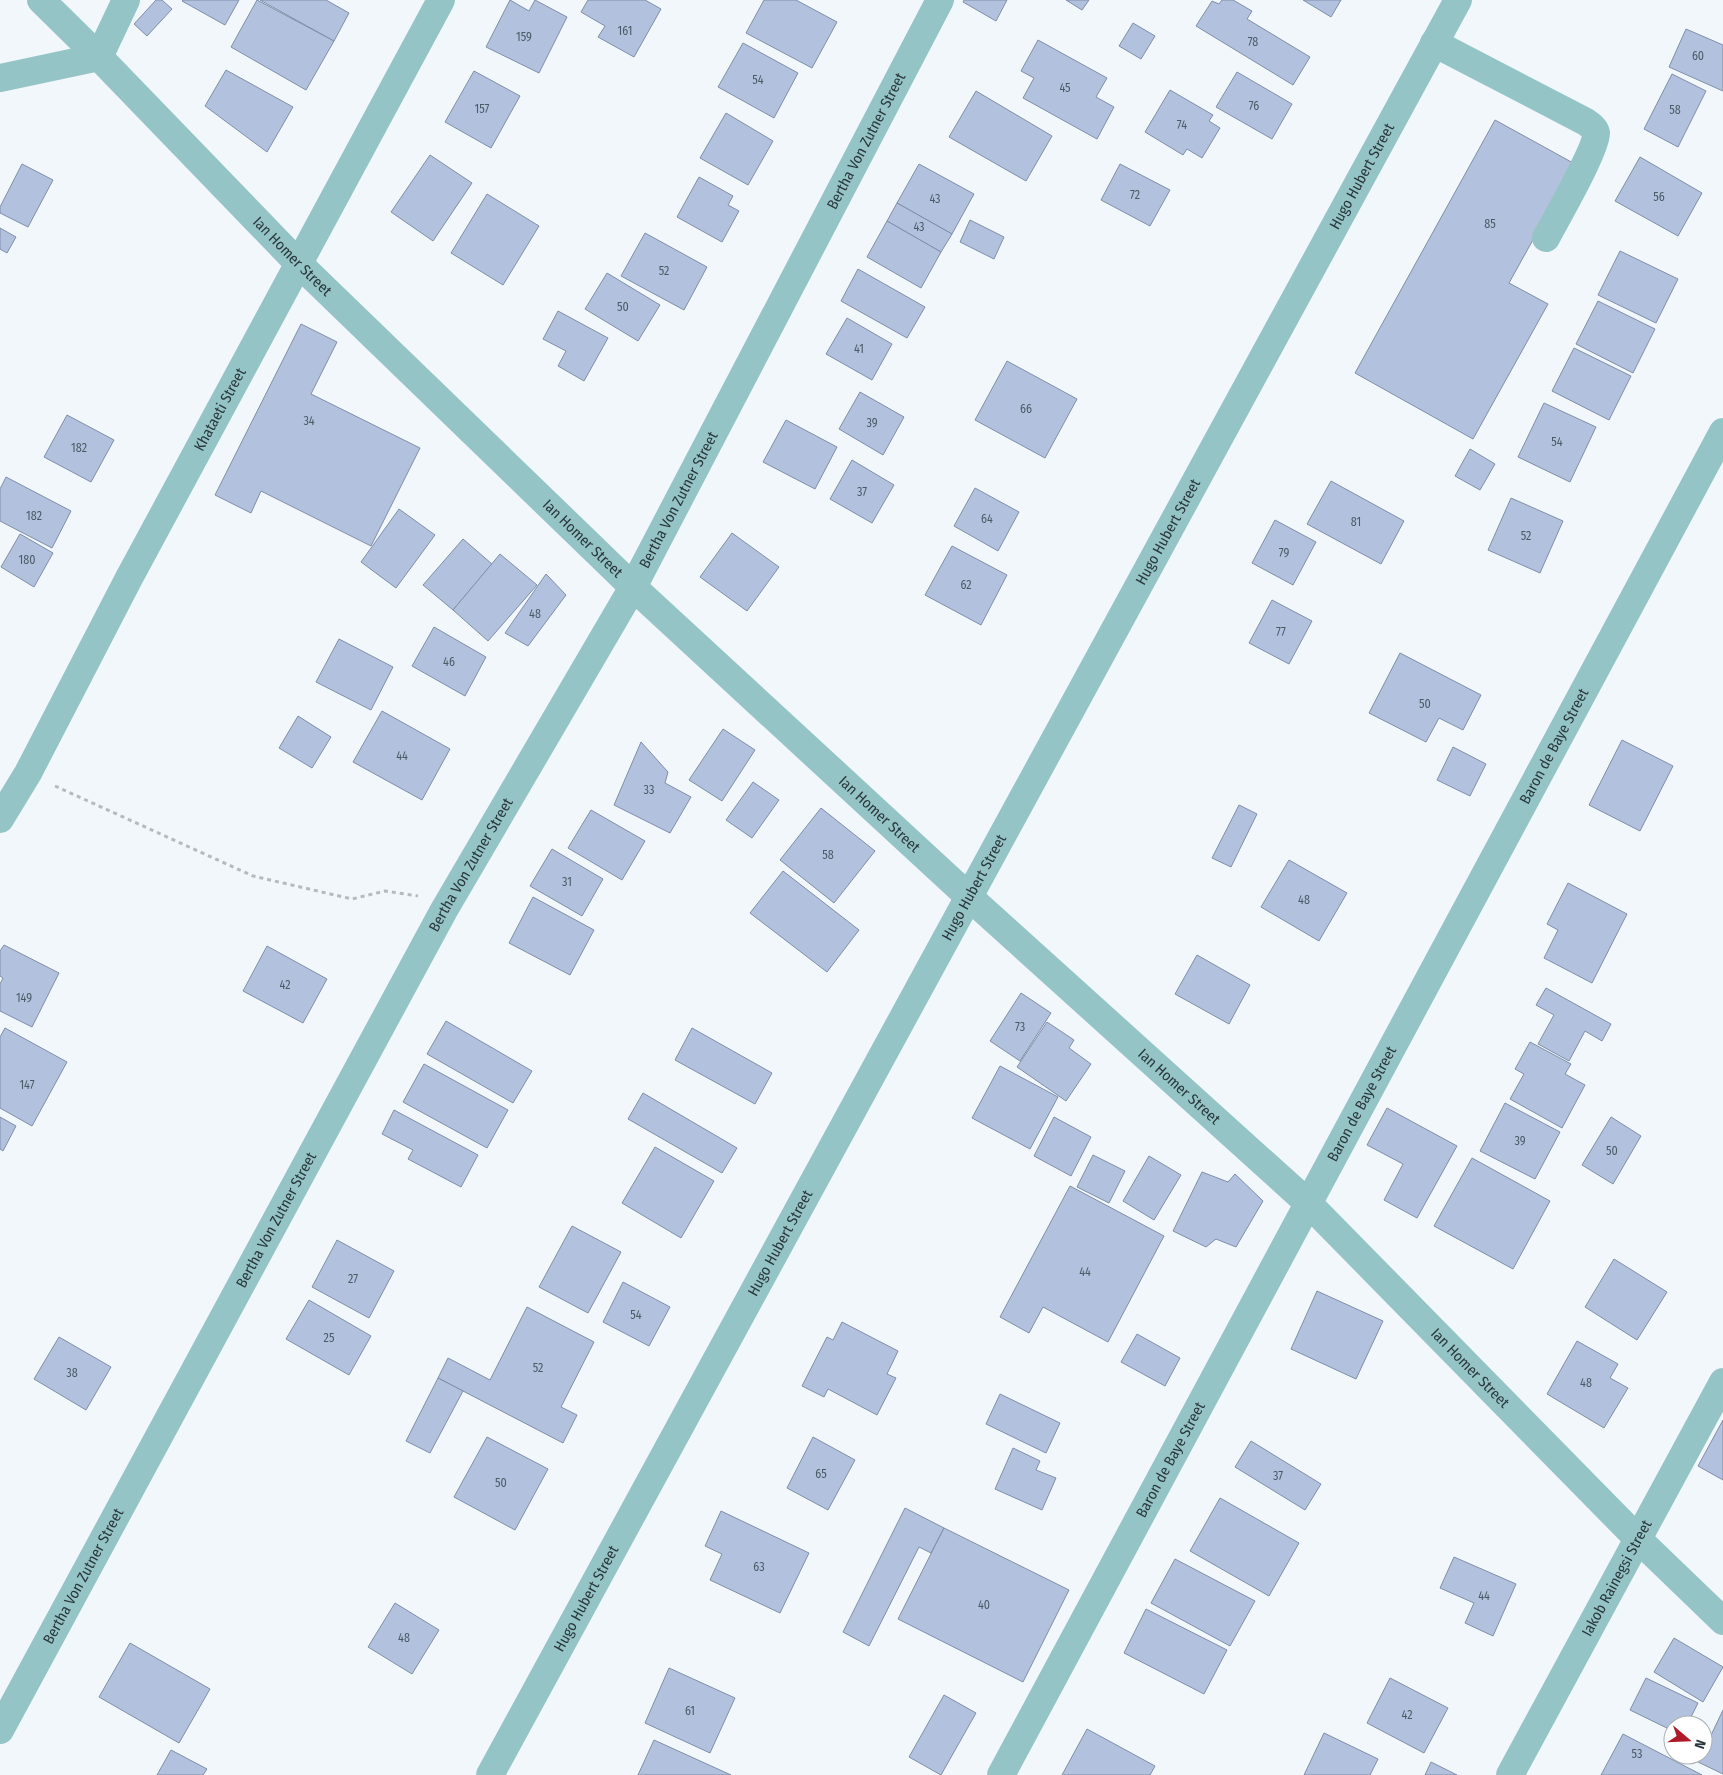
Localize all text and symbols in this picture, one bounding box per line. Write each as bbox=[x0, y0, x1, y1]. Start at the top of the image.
house number: 161 bbox=[618, 24, 632, 38]
house number: 159 bbox=[516, 30, 532, 44]
house number: 78 bbox=[1248, 35, 1258, 49]
house number: 60 bbox=[1692, 49, 1704, 63]
street label: Bertha Von Zutner Street bbox=[823, 70, 909, 212]
house number: 54 bbox=[752, 73, 764, 87]
house number: 45 bbox=[1059, 81, 1071, 95]
house number: 76 bbox=[1249, 99, 1259, 113]
house number: 157 bbox=[475, 102, 490, 116]
house number: 58 bbox=[1669, 103, 1681, 117]
house number: 74 bbox=[1177, 118, 1187, 132]
street label: Hugo Hubert Street bbox=[1326, 120, 1398, 232]
house number: 72 bbox=[1130, 188, 1140, 202]
house number: 56 bbox=[1653, 190, 1665, 204]
house number: 43 bbox=[929, 192, 941, 206]
street label: Ian Homer Street bbox=[249, 213, 336, 300]
house number: 85 bbox=[1484, 217, 1496, 231]
house number: 43 bbox=[913, 220, 925, 234]
house number: 52 bbox=[659, 264, 669, 278]
house number: 50 bbox=[617, 300, 629, 314]
house number: 41 bbox=[854, 342, 864, 356]
street label: Khataeti Street bbox=[190, 365, 250, 454]
house number: 66 bbox=[1020, 402, 1032, 416]
house number: 34 bbox=[303, 414, 315, 428]
house number: 39 bbox=[866, 416, 878, 430]
street label: Bertha Von Zutner Street bbox=[635, 428, 722, 571]
house number: 54 bbox=[1551, 435, 1563, 449]
house number: 182 bbox=[71, 441, 87, 455]
street label: Hugo Hubert Street bbox=[1132, 476, 1204, 588]
house number: 37 bbox=[857, 485, 867, 499]
street label: Ian Homer Street bbox=[539, 496, 627, 581]
house number: 182 bbox=[26, 509, 42, 523]
house number: 64 bbox=[981, 512, 993, 526]
house number: 81 bbox=[1351, 515, 1361, 529]
house number: 52 bbox=[1521, 529, 1531, 543]
house number: 79 bbox=[1279, 546, 1289, 560]
house number: 180 bbox=[19, 553, 35, 567]
house number: 62 bbox=[960, 578, 972, 592]
house number: 48 bbox=[529, 607, 541, 621]
house number: 77 bbox=[1276, 625, 1286, 639]
house number: 46 bbox=[443, 655, 455, 669]
street label: Baron de Baye Street bbox=[1516, 685, 1592, 807]
house number: 50 bbox=[1419, 697, 1431, 711]
house number: 44 bbox=[396, 749, 408, 763]
street label: Ian Homer Street bbox=[835, 772, 924, 856]
house number: 33 bbox=[644, 783, 654, 797]
street label: Bertha Von Zutner Street bbox=[425, 795, 517, 935]
street label: Hugo Hubert Street bbox=[938, 831, 1010, 944]
house number: 58 bbox=[822, 848, 834, 862]
house number: 31 bbox=[562, 875, 572, 889]
house number: 48 bbox=[1298, 893, 1310, 907]
house number: 42 bbox=[280, 978, 290, 992]
house number: 149 bbox=[16, 991, 32, 1005]
house number: 73 bbox=[1015, 1020, 1025, 1034]
street label: Baron de Baye Street bbox=[1323, 1043, 1400, 1165]
street label: Ian Homer Street bbox=[1134, 1045, 1224, 1128]
house number: 147 bbox=[19, 1078, 35, 1092]
house number: 39 bbox=[1514, 1134, 1526, 1148]
house number: 50 bbox=[1606, 1144, 1618, 1158]
street label: Bertha Von Zutner Street bbox=[232, 1149, 320, 1291]
street label: Hugo Hubert Street bbox=[744, 1187, 816, 1299]
house number: 44 bbox=[1079, 1265, 1091, 1279]
house number: 27 bbox=[348, 1272, 358, 1286]
house number: 54 bbox=[630, 1308, 642, 1322]
street label: Ian Homer Street bbox=[1427, 1325, 1513, 1412]
house number: 25 bbox=[324, 1331, 335, 1345]
house number: 52 bbox=[533, 1361, 543, 1375]
house number: 38 bbox=[66, 1366, 78, 1380]
house number: 48 bbox=[1580, 1376, 1592, 1390]
street label: Baron de Baye Street bbox=[1132, 1399, 1209, 1521]
house number: 65 bbox=[815, 1467, 827, 1481]
house number: 37 bbox=[1273, 1469, 1283, 1483]
house number: 50 bbox=[495, 1476, 507, 1490]
street label: Bertha Von Zutner Street bbox=[39, 1505, 127, 1647]
street label: Iakob Rainegsi Street bbox=[1578, 1517, 1656, 1639]
street label: Hugo Hubert Street bbox=[550, 1542, 622, 1655]
house number: 63 bbox=[753, 1560, 765, 1574]
house number: 44 bbox=[1478, 1589, 1490, 1603]
house number: 40 bbox=[978, 1598, 990, 1612]
house number: 48 bbox=[398, 1631, 410, 1645]
house number: 61 bbox=[685, 1704, 695, 1718]
house number: 42 bbox=[1402, 1708, 1412, 1722]
north arrow bbox=[1663, 1715, 1713, 1765]
text: N bbox=[1690, 1737, 1709, 1751]
house number: 53 bbox=[1632, 1747, 1642, 1761]

